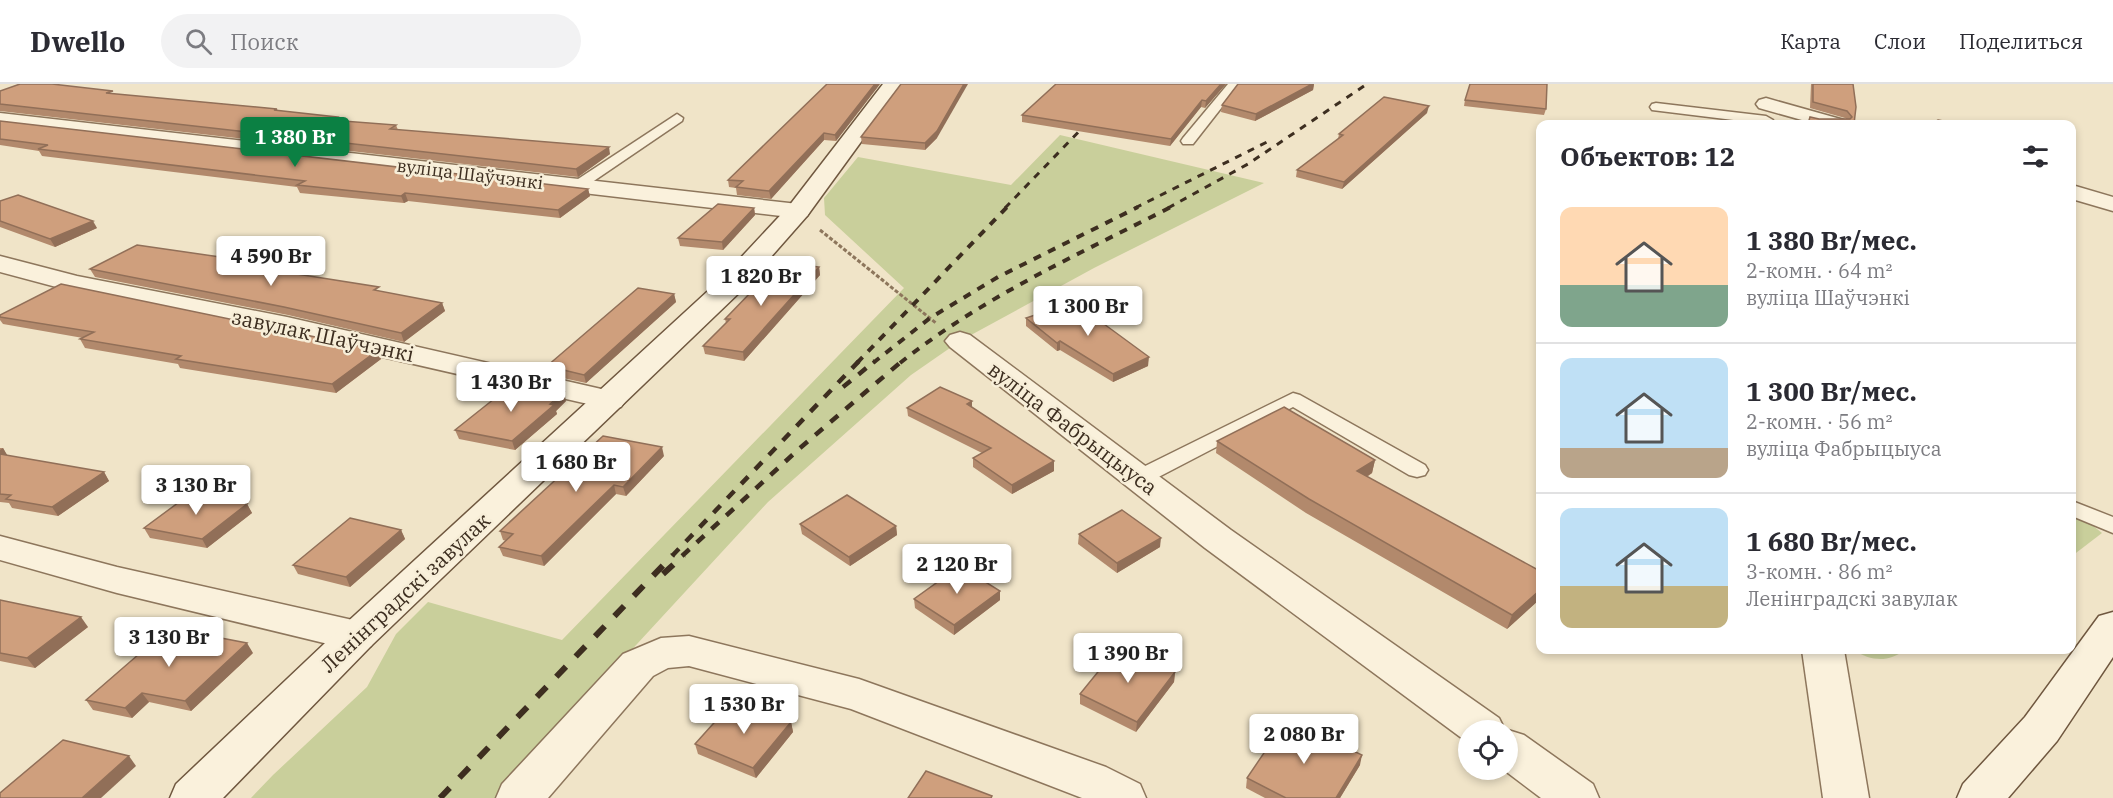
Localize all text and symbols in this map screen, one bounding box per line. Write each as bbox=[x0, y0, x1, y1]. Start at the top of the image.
search box bbox=[161, 14, 581, 68]
text: Dwello bbox=[30, 23, 125, 60]
icon: search bbox=[182, 25, 215, 58]
text: Поиск bbox=[230, 27, 299, 56]
text: Карта bbox=[1780, 27, 1841, 55]
text: Слои bbox=[1874, 27, 1926, 55]
text: Поделиться bbox=[1959, 27, 2083, 55]
pin: 1 380 Br bbox=[233, 117, 357, 168]
text: 1 380 Br bbox=[254, 123, 336, 150]
text: Объектов: 12 bbox=[1560, 139, 1735, 173]
icon: filters bbox=[2019, 140, 2052, 173]
street label: вуліца Шаўчэнкі bbox=[395, 154, 545, 194]
text: 1 380 Br/мес. bbox=[1746, 223, 1917, 257]
icon: home bbox=[1608, 231, 1680, 303]
pin: 4 590 Br bbox=[209, 236, 333, 287]
text: 4 590 Br bbox=[230, 242, 312, 269]
pin: 1 820 Br bbox=[699, 256, 823, 307]
text: 2-комн. · 64 m² bbox=[1746, 257, 1893, 284]
text: 1 820 Br bbox=[720, 262, 802, 289]
text: вуліца Шаўчэнкі bbox=[1746, 284, 1910, 311]
pin: 1 300 Br bbox=[1026, 286, 1150, 337]
text: 1 300 Br bbox=[1047, 292, 1129, 319]
street label: завулак Шаўчэнкі bbox=[229, 302, 417, 368]
street label: вуліца Фабрыцыуса bbox=[983, 355, 1163, 501]
pin: 1 430 Br bbox=[449, 362, 573, 413]
text: 1 430 Br bbox=[470, 368, 552, 395]
text: 1 300 Br/мес. bbox=[1746, 374, 1917, 408]
icon: home bbox=[1608, 382, 1680, 454]
text: 2-комн. · 56 m² bbox=[1746, 408, 1893, 435]
text: вуліца Фабрыцыуса bbox=[1746, 435, 1942, 462]
pin: 1 680 Br bbox=[514, 442, 638, 493]
text: 1 680 Br bbox=[535, 448, 617, 475]
pin: 3 130 Br bbox=[134, 465, 258, 516]
text: 3 130 Br bbox=[155, 471, 237, 498]
street label: Ленінградскі завулак bbox=[314, 506, 496, 678]
text: 1 680 Br/мес. bbox=[1746, 524, 1917, 558]
icon: home bbox=[1608, 532, 1680, 604]
pin: 2 120 Br bbox=[895, 544, 1019, 595]
text: 2 120 Br bbox=[916, 550, 998, 577]
text: 3-комн. · 86 m² bbox=[1746, 558, 1893, 585]
text: Ленінградскі завулак bbox=[1746, 585, 1958, 612]
pin: 3 130 Br bbox=[107, 617, 231, 668]
text: 3 130 Br bbox=[128, 623, 210, 650]
pin: 1 390 Br bbox=[1066, 633, 1190, 684]
text: 1 390 Br bbox=[1087, 639, 1169, 666]
pin: 1 530 Br bbox=[682, 684, 806, 735]
text: 1 530 Br bbox=[703, 690, 785, 717]
pin: 2 080 Br bbox=[1242, 714, 1366, 765]
text: 2 080 Br bbox=[1263, 720, 1345, 747]
map controls bbox=[1458, 720, 1518, 780]
button: locate bbox=[1458, 720, 1518, 780]

